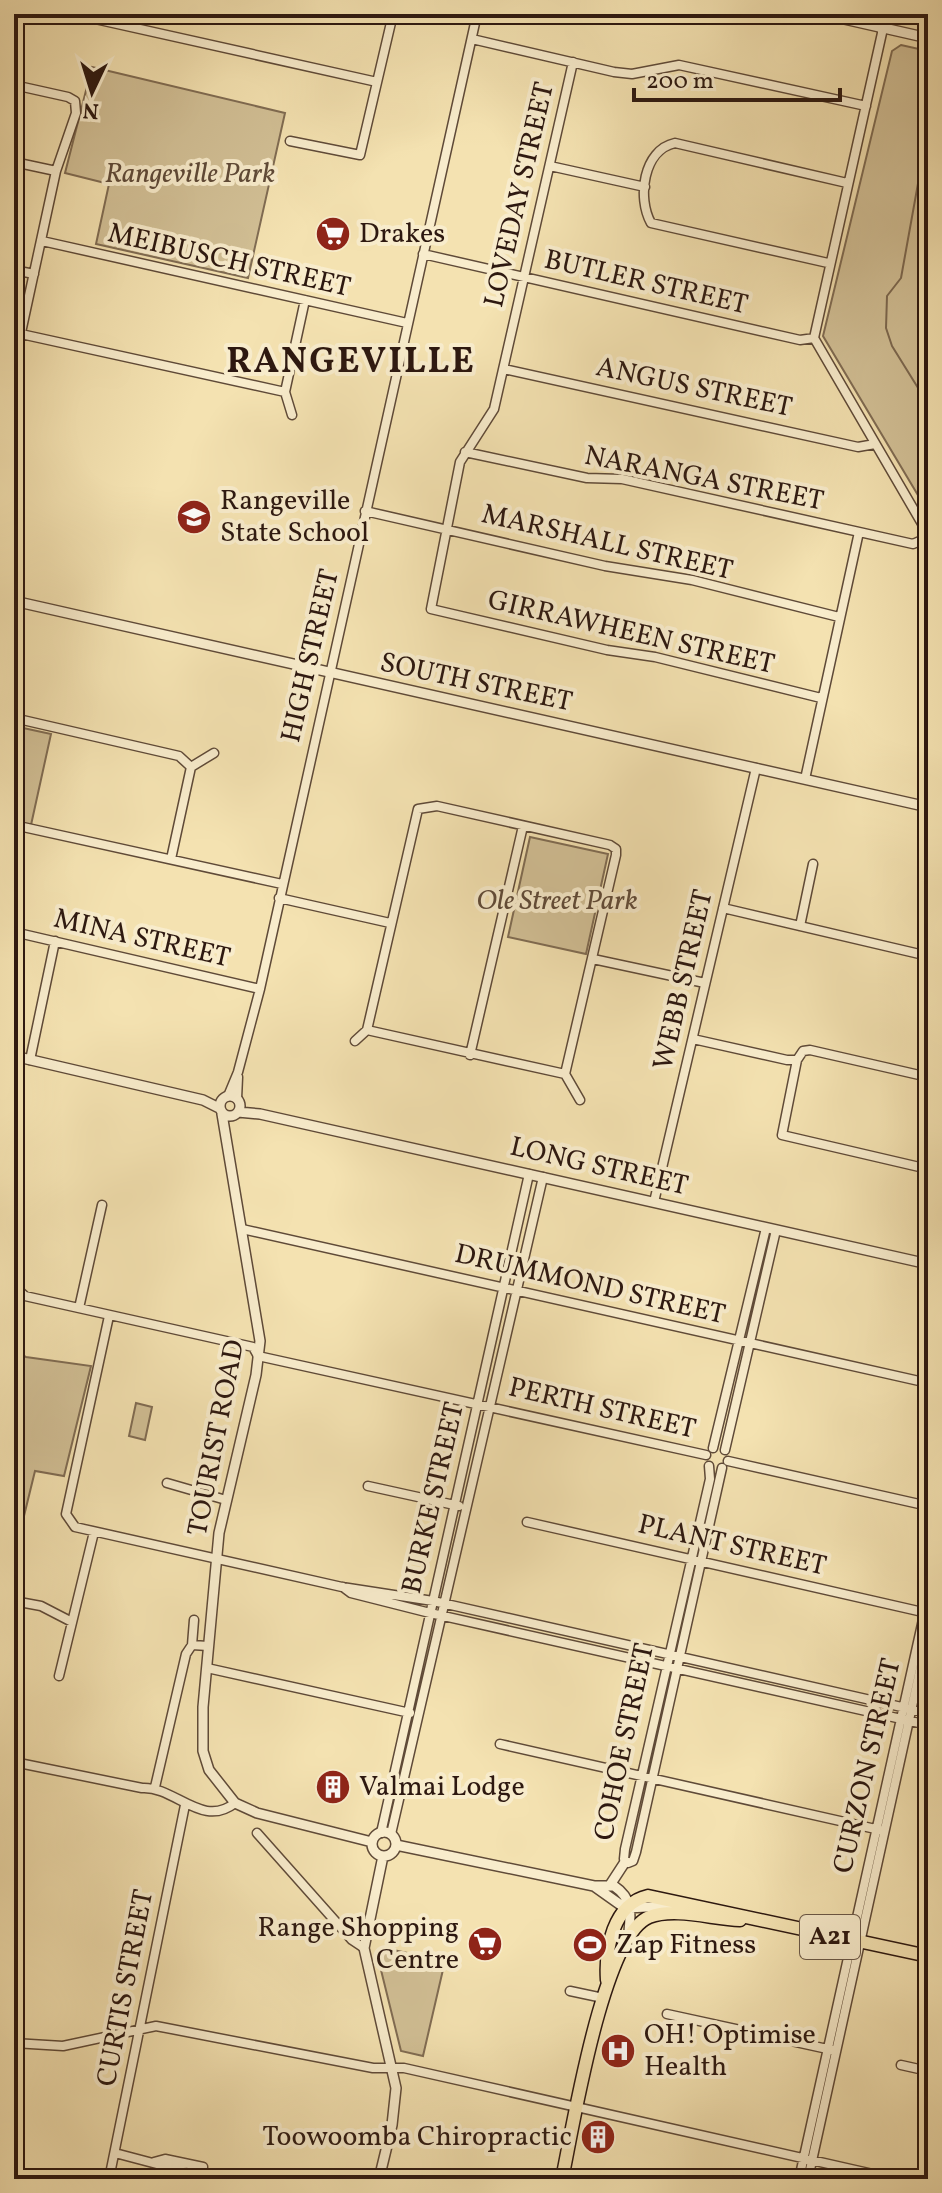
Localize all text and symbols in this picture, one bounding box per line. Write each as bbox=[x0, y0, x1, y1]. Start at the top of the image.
north arrow bbox=[52, 52, 132, 132]
scale bar bbox=[634, 52, 840, 102]
text: 200 m bbox=[646, 65, 714, 99]
street label: LOVEDAY STREET bbox=[475, 79, 565, 311]
text: N bbox=[82, 93, 100, 125]
park label: Rangeville Park bbox=[105, 155, 275, 194]
street label: MEIBUSCH STREET bbox=[104, 214, 354, 308]
supermarket icon: Drakes bbox=[314, 215, 352, 253]
place label: Drakes bbox=[359, 215, 445, 254]
street label: BUTLER STREET bbox=[540, 241, 752, 325]
district label: RANGEVILLE bbox=[226, 338, 476, 388]
street label: ANGUS STREET bbox=[592, 348, 796, 428]
street label: NARANGA STREET bbox=[581, 437, 827, 521]
place label: Rangeville State School bbox=[220, 482, 369, 553]
street label: MARSHALL STREET bbox=[478, 495, 736, 591]
school or university icon: Rangeville State School bbox=[175, 498, 213, 536]
street label: HIGH STREET bbox=[272, 565, 350, 747]
street label: GIRRAWHEEN STREET bbox=[484, 581, 778, 685]
street label: SOUTH STREET bbox=[376, 644, 576, 722]
park label: Ole Street Park bbox=[476, 882, 638, 921]
street label: WEBB STREET bbox=[644, 886, 724, 1074]
street label: MINA STREET bbox=[50, 900, 234, 978]
street label: LONG STREET bbox=[506, 1128, 692, 1206]
street label: DRUMMOND STREET bbox=[451, 1235, 729, 1335]
street label: TOURIST ROAD bbox=[179, 1336, 255, 1540]
street label: PERTH STREET bbox=[504, 1368, 700, 1450]
street label: BURKE STREET bbox=[393, 1398, 475, 1598]
street label: PLANT STREET bbox=[634, 1505, 830, 1587]
street label: COHOE STREET bbox=[585, 1640, 665, 1844]
street label: CURZON STREET bbox=[824, 1655, 912, 1877]
building icon: Valmai Lodge bbox=[314, 1768, 352, 1806]
place label: Valmai Lodge bbox=[359, 1768, 525, 1807]
street label: CURTIS STREET bbox=[88, 1886, 164, 2090]
place label: Range Shopping Centre bbox=[257, 1909, 459, 1980]
road number: A21 bbox=[800, 1915, 860, 1959]
supermarket icon: Range Shopping Centre bbox=[466, 1925, 504, 1963]
sports icon: Zap Fitness bbox=[571, 1926, 609, 1964]
place label: Zap Fitness bbox=[616, 1926, 756, 1965]
place label: OH! Optimise Health bbox=[644, 2016, 816, 2087]
hospital icon: OH! Optimise Health bbox=[599, 2032, 637, 2070]
place label: Toowoomba Chiropractic bbox=[262, 2118, 572, 2157]
building icon: Toowoomba Chiropractic bbox=[579, 2118, 617, 2156]

